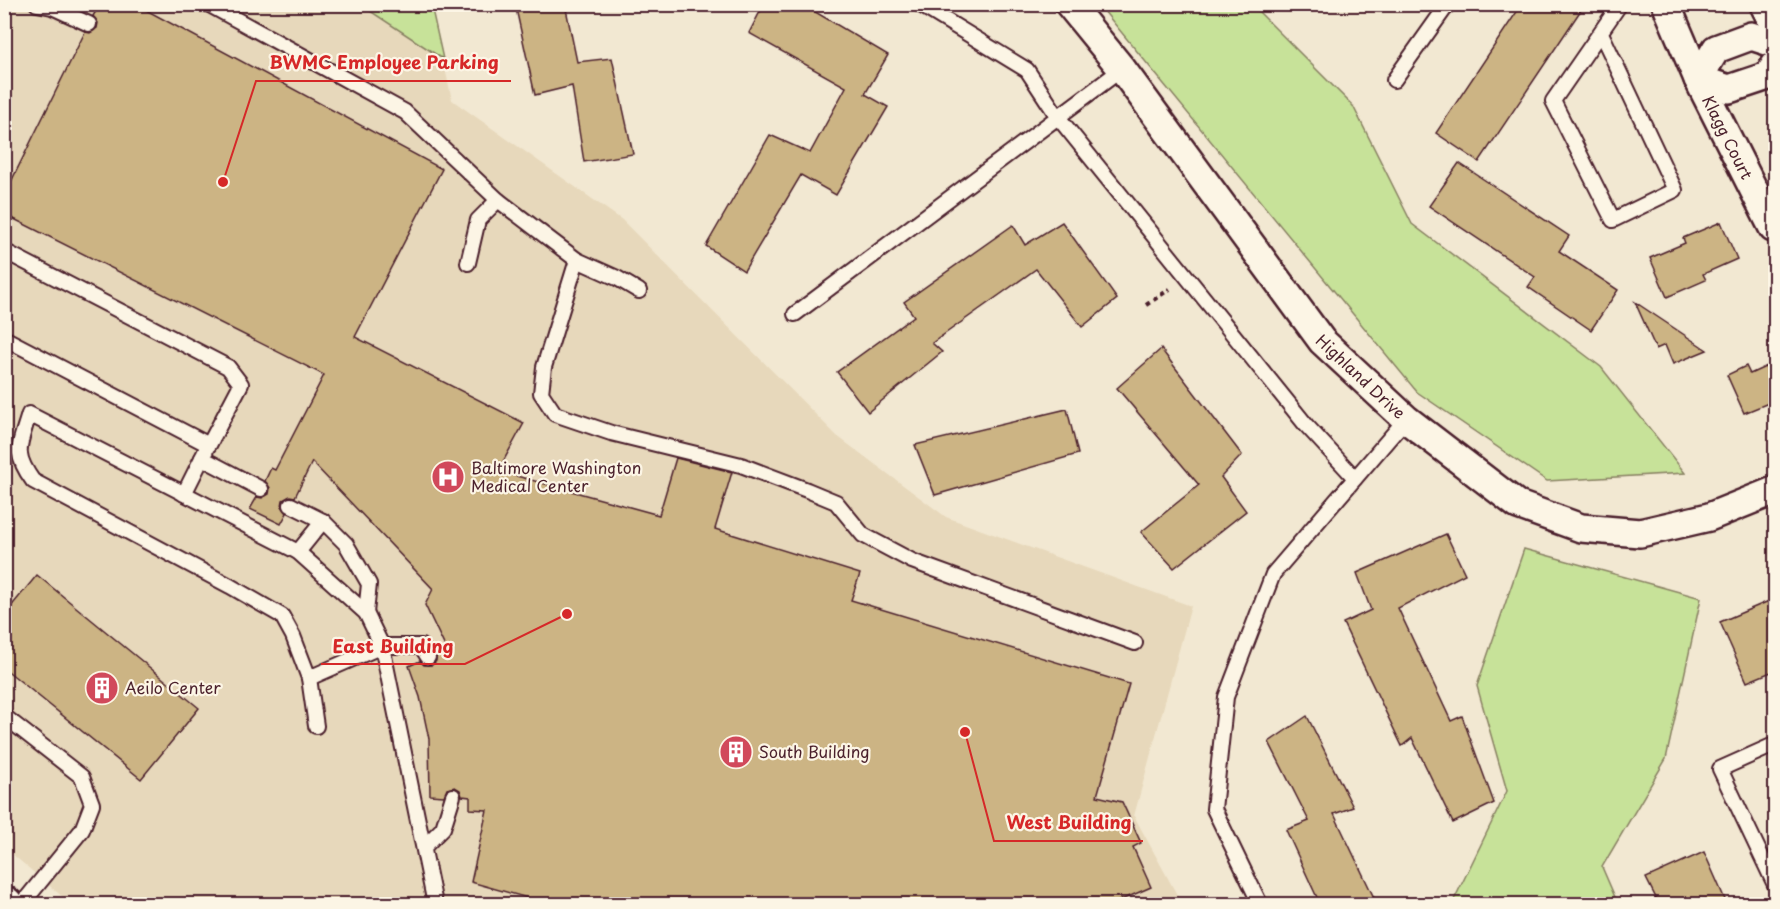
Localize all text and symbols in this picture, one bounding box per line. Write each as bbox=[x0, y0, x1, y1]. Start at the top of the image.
callout: BWMC Employee Parking bbox=[256, 45, 511, 81]
text: BWMC Employee Parking bbox=[269, 48, 499, 75]
street label: Klagg Court bbox=[1697, 91, 1760, 184]
street label: Highland Drive bbox=[1311, 328, 1411, 424]
place label: Baltimore Washington Medical Center bbox=[471, 455, 641, 497]
hospital icon: Baltimore Washington Medical Center bbox=[430, 459, 466, 495]
callout: East Building bbox=[321, 628, 465, 664]
text: East Building bbox=[332, 632, 454, 659]
building icon: Aeilo Center bbox=[84, 670, 120, 706]
place label: Aeilo Center bbox=[125, 675, 221, 699]
building icon: South Building bbox=[718, 734, 754, 770]
place label: South Building bbox=[759, 739, 869, 763]
callout: West Building bbox=[994, 805, 1143, 841]
text: West Building bbox=[1007, 808, 1131, 835]

